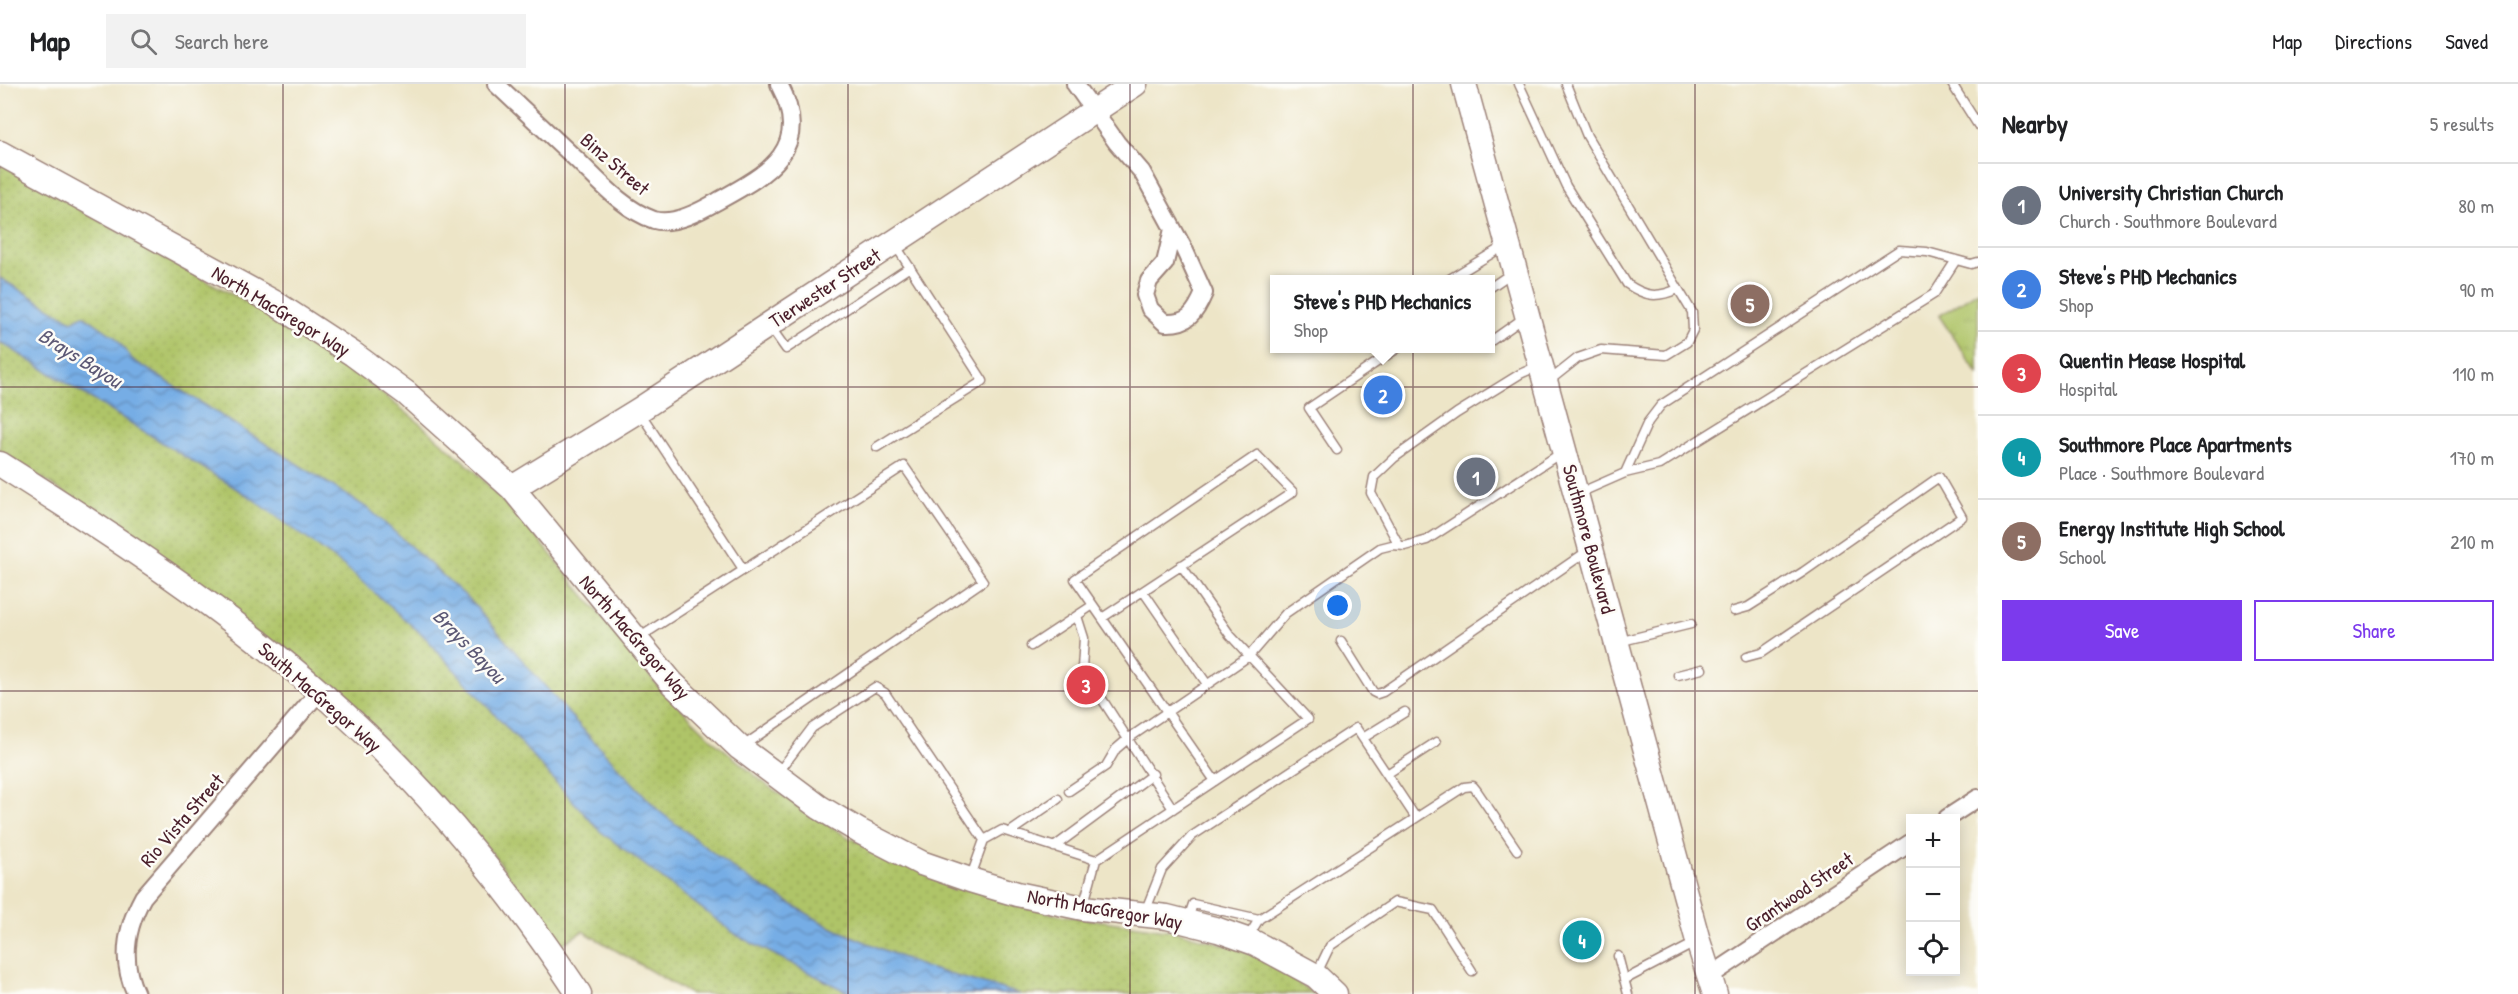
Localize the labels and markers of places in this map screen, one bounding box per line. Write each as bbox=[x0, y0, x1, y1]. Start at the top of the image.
pin: 5 bbox=[1730, 282, 1770, 326]
pin: 2 bbox=[1364, 372, 1402, 418]
pin: 1 bbox=[1456, 454, 1496, 500]
pin: 3 bbox=[1066, 662, 1106, 708]
pin: 4 bbox=[1562, 918, 1602, 962]

